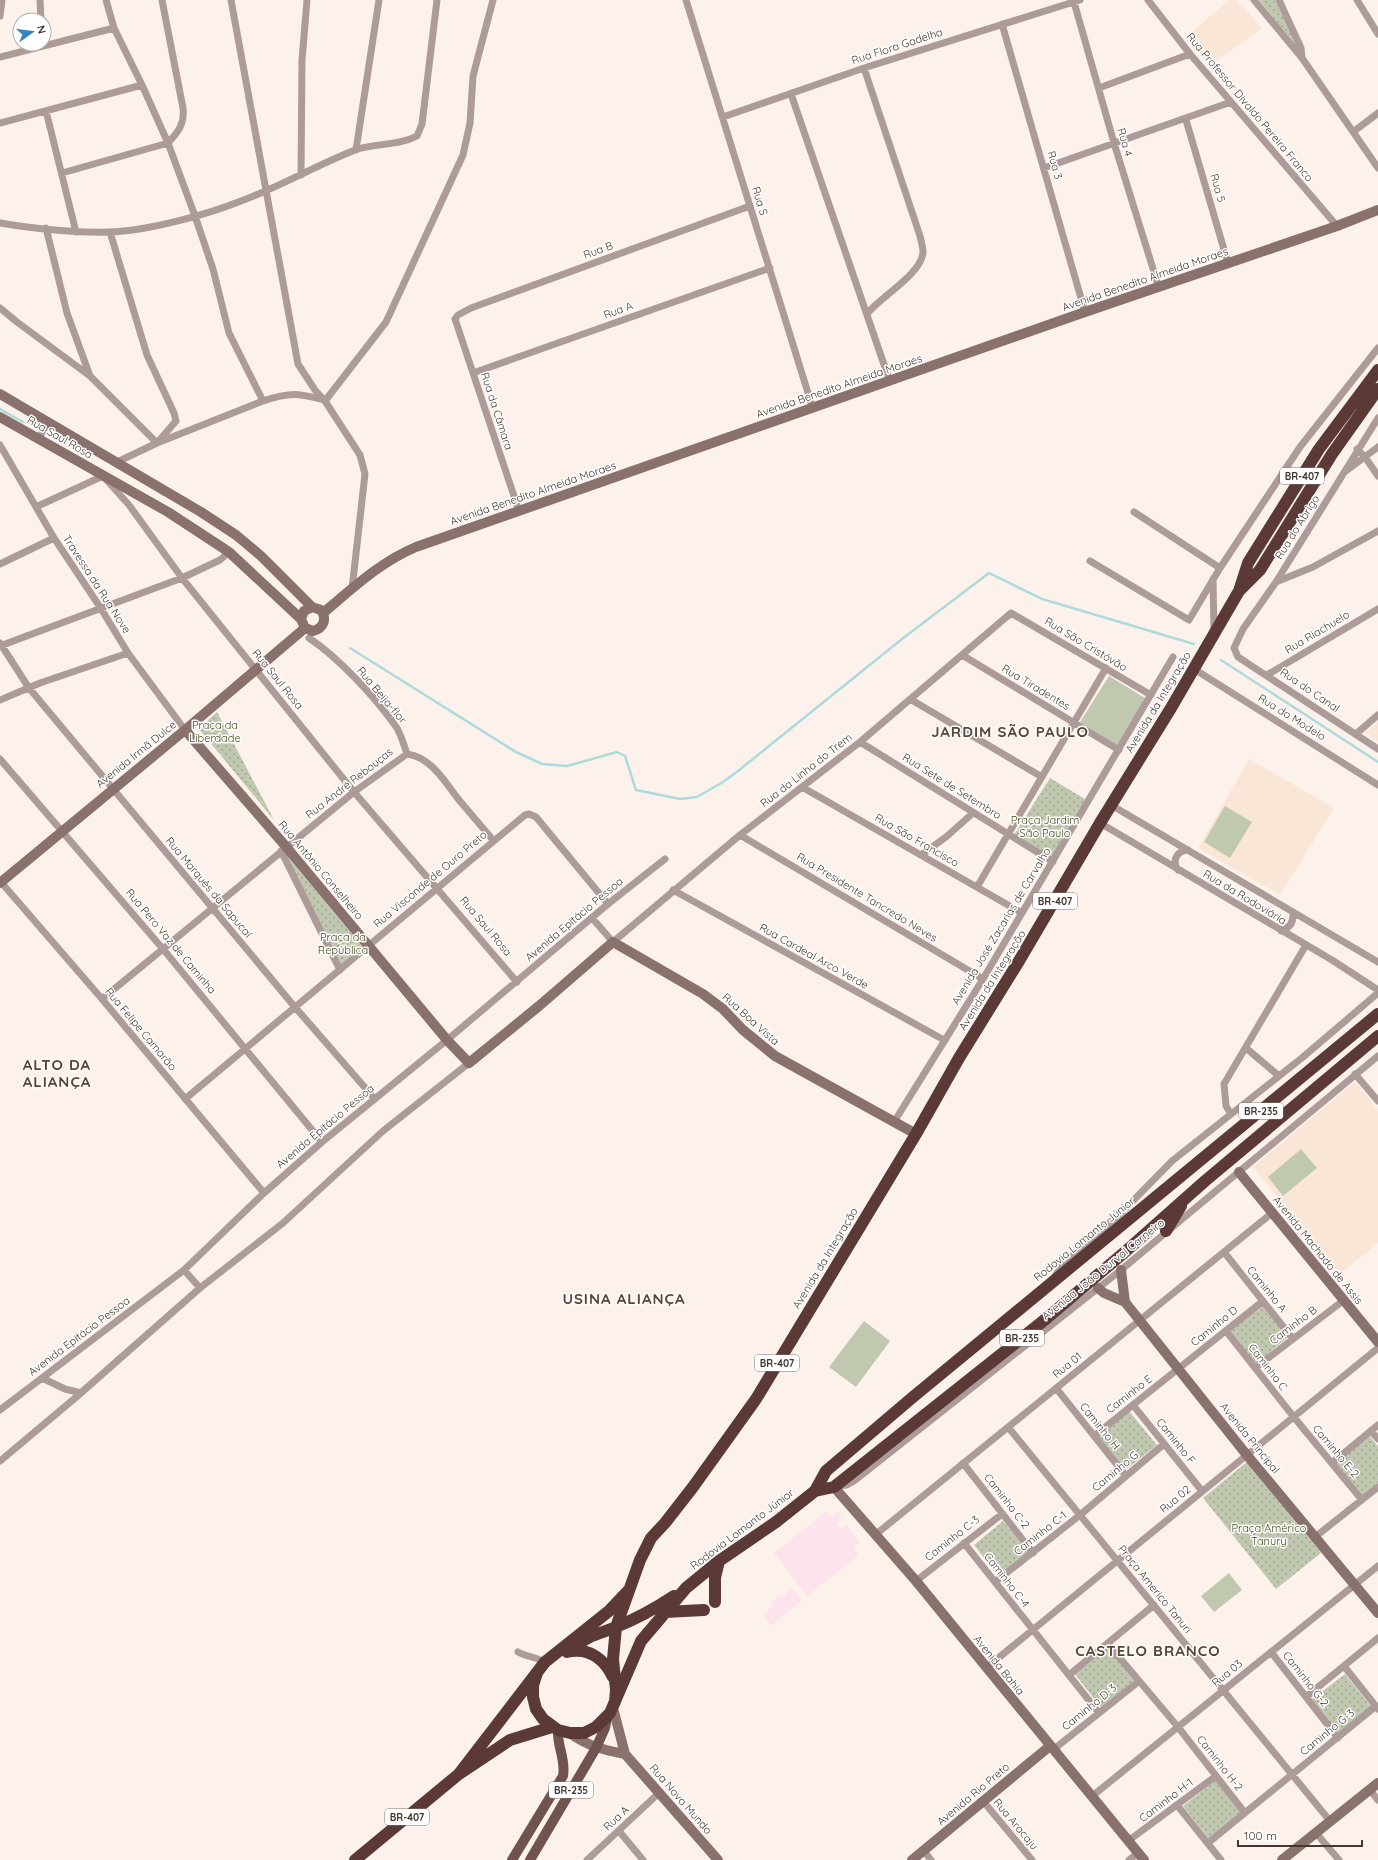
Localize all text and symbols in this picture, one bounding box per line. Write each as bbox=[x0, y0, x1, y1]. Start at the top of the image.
north arrow bbox=[12, 12, 52, 52]
text: N bbox=[34, 24, 49, 35]
street label: Rua Flora Gadelha bbox=[850, 25, 944, 67]
street label: Rua Professor Divaldo Pereira Franco bbox=[1183, 30, 1317, 185]
street label: Rua 4 bbox=[1114, 126, 1136, 158]
street label: Rua 3 bbox=[1044, 149, 1066, 181]
street label: Rua 5 bbox=[1207, 172, 1229, 204]
street label: Rua S bbox=[749, 185, 771, 217]
street label: Rua B bbox=[581, 238, 615, 262]
street label: Avenida Benedito Almeida Moraes bbox=[1060, 244, 1230, 314]
street label: Rua A bbox=[601, 298, 635, 322]
street label: Avenida Benedito Almeida Moraes bbox=[754, 351, 924, 421]
street label: Rua da Câmara bbox=[478, 370, 516, 452]
street label: Rua Saul Rosa bbox=[25, 413, 95, 461]
street label: Avenida Benedito Almeida Moraes bbox=[448, 458, 618, 528]
road number: BR-407 bbox=[1280, 468, 1324, 484]
street label: Rua do Abrigo bbox=[1272, 492, 1323, 562]
street label: Travessa da Rua Nove bbox=[60, 532, 134, 636]
street label: Rua Riachuelo bbox=[1282, 607, 1352, 657]
street label: Rua São Cristóvão bbox=[1042, 614, 1130, 674]
street label: Rua Saul Rosa bbox=[249, 646, 307, 712]
street label: Avenida da Integração bbox=[1122, 648, 1194, 755]
street label: Rua Tiradentes bbox=[999, 661, 1073, 713]
street label: Rua Beija-flor bbox=[354, 664, 410, 727]
street label: Rua do Canal bbox=[1278, 665, 1342, 715]
street label: Rua do Modelo bbox=[1256, 691, 1329, 744]
street label: Avenida Irmã Dulce bbox=[93, 717, 179, 791]
park label: Praça da Liberdade bbox=[189, 718, 241, 745]
district label: JARDIM SÃO PAULO bbox=[931, 722, 1089, 741]
street label: Rua da Linha do Trem bbox=[757, 730, 855, 810]
street label: Rua André Rebouças bbox=[302, 744, 396, 822]
street label: Rua Sete de Setembro bbox=[900, 750, 1004, 822]
street label: Rua São Francisco bbox=[873, 810, 962, 870]
park label: Praça Jardim São Paulo bbox=[1011, 813, 1079, 840]
street label: Rua Antônio Conselheiro bbox=[275, 818, 367, 923]
street label: Rua Visconde de Ouro Preto bbox=[370, 827, 490, 931]
street label: Rua Marquês da Sapucaí bbox=[163, 834, 256, 941]
street label: Avenida José Zacarias de Carvalho bbox=[948, 844, 1054, 1007]
street label: Rua Presidente Tancredo Neves bbox=[794, 849, 940, 945]
street label: Rua da Rodoviária bbox=[1201, 867, 1289, 927]
street label: Avenida Epitácio Pessoa bbox=[522, 874, 626, 964]
street label: Rua Pero Vaz de Caminha bbox=[123, 886, 219, 996]
street label: Rua Saul Rosa bbox=[457, 893, 515, 959]
road number: BR-407 bbox=[1033, 893, 1077, 909]
street label: Rua Cardeal Arco Verde bbox=[757, 920, 871, 992]
street label: Avenida da Integração bbox=[955, 927, 1029, 1033]
park label: Praça da República bbox=[318, 930, 368, 957]
street label: Rua Felipe Camarão bbox=[102, 985, 180, 1074]
street label: Rua Boa Vista bbox=[720, 990, 782, 1048]
district label: ALTO DA ALIANÇA bbox=[23, 1055, 91, 1091]
street label: Avenida Epitácio Pessoa bbox=[273, 1081, 377, 1171]
road number: BR-235 bbox=[1239, 1103, 1283, 1119]
street label: Rodovia Lomanto Júnior bbox=[1031, 1193, 1138, 1284]
street label: Avenida Machado de Assis bbox=[1270, 1193, 1366, 1307]
street label: Avenida da Integração bbox=[789, 1204, 861, 1311]
street label: Avenida João Durval Carneiro bbox=[1039, 1215, 1167, 1323]
street label: Caminho A bbox=[1244, 1263, 1290, 1315]
district label: USINA ALIANÇA bbox=[562, 1289, 686, 1308]
street label: Avenida Epitácio Pessoa bbox=[25, 1293, 133, 1379]
street label: Caminho D bbox=[1188, 1303, 1240, 1349]
street label: Caminho B bbox=[1267, 1303, 1319, 1347]
road number: BR-235 bbox=[1000, 1330, 1044, 1346]
street label: Caminho C bbox=[1245, 1341, 1291, 1393]
street label: Rua 01 bbox=[1049, 1349, 1085, 1381]
road number: BR-407 bbox=[755, 1355, 799, 1371]
street label: Caminho E bbox=[1103, 1372, 1155, 1416]
street label: Caminho H bbox=[1077, 1400, 1123, 1452]
street label: Avenida Principal bbox=[1217, 1400, 1283, 1476]
street label: Caminho F bbox=[1153, 1415, 1199, 1467]
street label: Caminho E-2 bbox=[1310, 1422, 1362, 1480]
street label: Caminho G bbox=[1089, 1448, 1141, 1494]
street label: Caminho C-2 bbox=[981, 1471, 1033, 1531]
street label: Rua 02 bbox=[1157, 1482, 1193, 1516]
street label: Rodovia Lomanto Júnior bbox=[687, 1485, 797, 1573]
street label: Caminho C-1 bbox=[1011, 1508, 1069, 1558]
street label: Caminho C-3 bbox=[922, 1512, 982, 1564]
park label: Praça Américo Tanury bbox=[1232, 1521, 1307, 1548]
street label: Praça Americo Tanuri bbox=[1115, 1542, 1195, 1636]
street label: Caminho C-4 bbox=[981, 1550, 1033, 1610]
street label: Avenida Bahia bbox=[971, 1632, 1027, 1698]
district label: CASTELO BRANCO bbox=[1075, 1641, 1221, 1660]
street label: Caminho G-2 bbox=[1280, 1648, 1332, 1710]
street label: Rua 03 bbox=[1209, 1656, 1245, 1690]
street label: Caminho D-3 bbox=[1059, 1681, 1119, 1733]
street label: Caminho G-3 bbox=[1297, 1706, 1357, 1758]
street label: Caminho H-2 bbox=[1194, 1732, 1246, 1794]
street label: Avenida Rio Preto bbox=[934, 1759, 1012, 1828]
street label: Rua Novo Mundo bbox=[647, 1761, 715, 1837]
street label: Caminho H-1 bbox=[1136, 1775, 1196, 1825]
road number: BR-235 bbox=[549, 1782, 593, 1798]
street label: Rua Aracaju bbox=[990, 1795, 1042, 1853]
street label: Rua A bbox=[600, 1803, 632, 1833]
road number: BR-407 bbox=[385, 1809, 429, 1825]
scale bar bbox=[1238, 1822, 1362, 1848]
text: 100 m bbox=[1244, 1828, 1277, 1843]

